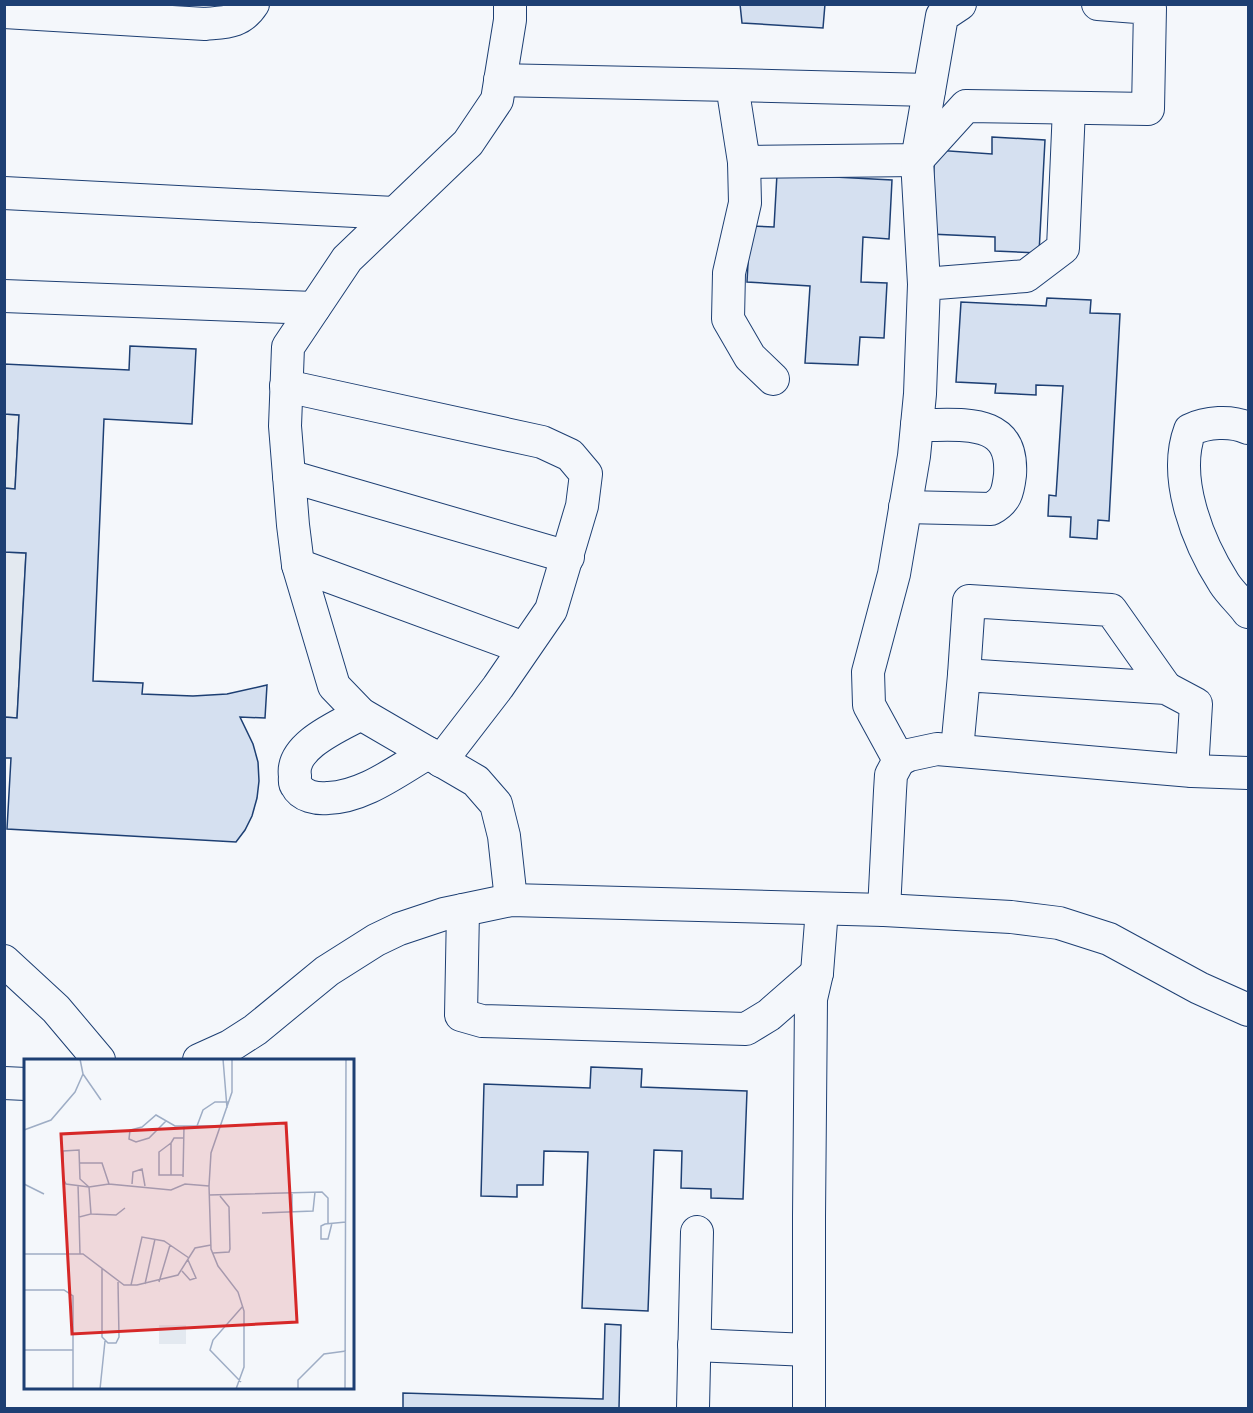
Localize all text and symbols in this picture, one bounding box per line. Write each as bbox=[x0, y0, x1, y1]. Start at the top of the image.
inset map bbox=[24, 1059, 354, 1389]

